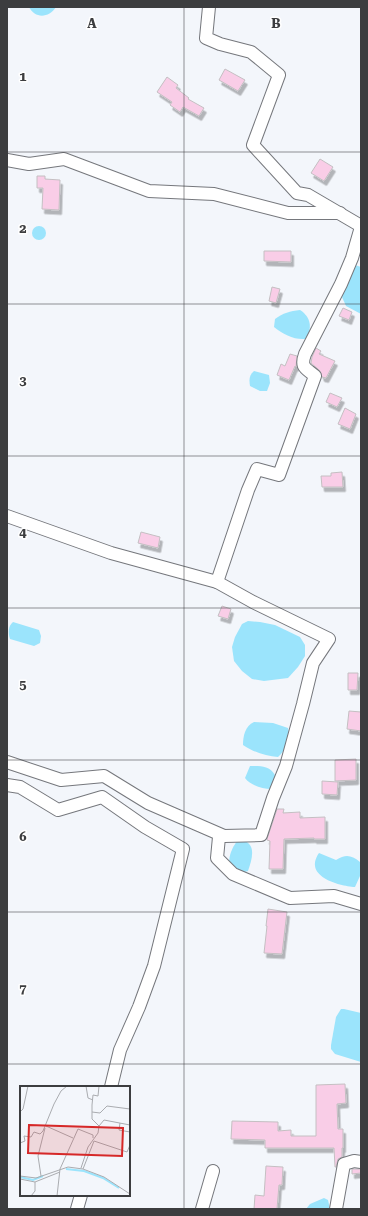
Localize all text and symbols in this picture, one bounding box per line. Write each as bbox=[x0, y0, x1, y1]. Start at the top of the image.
text: A bbox=[87, 16, 97, 31]
text: B bbox=[271, 16, 281, 31]
text: 1 bbox=[19, 69, 27, 84]
text: 2 bbox=[19, 221, 27, 236]
text: 3 bbox=[19, 373, 27, 388]
text: 4 bbox=[19, 525, 27, 540]
text: 5 bbox=[19, 677, 27, 692]
text: 6 bbox=[19, 829, 27, 844]
text: 7 bbox=[19, 981, 27, 996]
inset map bbox=[20, 1086, 130, 1196]

